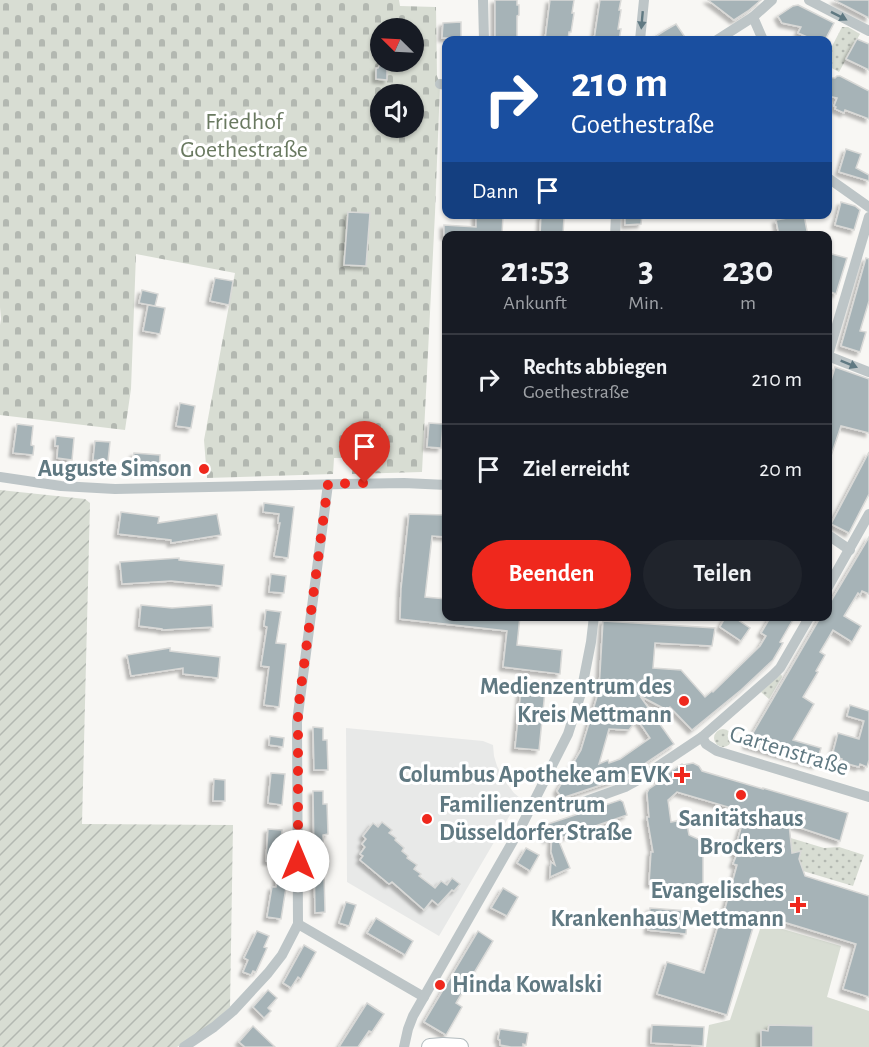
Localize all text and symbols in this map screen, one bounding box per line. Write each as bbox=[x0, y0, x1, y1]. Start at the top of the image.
one-way arrow bbox=[637, 11, 647, 30]
one-way arrow bbox=[831, 11, 848, 21]
north arrow bbox=[370, 18, 424, 72]
map controls bbox=[370, 18, 424, 138]
icon: right bbox=[472, 60, 550, 138]
text: 210 m bbox=[571, 62, 668, 104]
button: sound bbox=[370, 84, 424, 138]
park label: Friedhof Goethestraße bbox=[180, 110, 308, 162]
text: Goethestraße bbox=[571, 111, 714, 138]
icon: arrive bbox=[531, 174, 564, 207]
text: Dann bbox=[472, 180, 519, 202]
text: 21:53 bbox=[501, 252, 570, 288]
text: 3 bbox=[638, 252, 654, 288]
text: 230 bbox=[722, 252, 774, 288]
text: Ankunft bbox=[503, 293, 567, 313]
text: Min. bbox=[628, 293, 664, 313]
text: m bbox=[740, 293, 756, 313]
text: Rechts abbiegen bbox=[523, 356, 667, 378]
one-way arrow bbox=[840, 359, 858, 369]
icon: right bbox=[472, 363, 505, 396]
text: 210 m bbox=[752, 368, 802, 390]
text: Goethestraße bbox=[523, 382, 629, 402]
pin bbox=[339, 421, 390, 483]
icon: arrive bbox=[348, 430, 381, 463]
icon: arrive bbox=[472, 453, 505, 486]
place label: Auguste Simson bbox=[38, 457, 192, 481]
text: Ziel erreicht bbox=[523, 458, 630, 480]
text: 20 m bbox=[759, 458, 802, 480]
marker: Auguste Simson bbox=[197, 462, 211, 476]
button: Beenden bbox=[472, 540, 631, 609]
button: Teilen bbox=[643, 540, 802, 609]
place label: Medienzentrum des Kreis Mettmann bbox=[480, 675, 672, 727]
marker: Medienzentrum des Kreis Mettmann bbox=[677, 694, 691, 708]
street label: Gartenstraße bbox=[727, 722, 851, 780]
place label: Columbus Apotheke am EVK bbox=[399, 763, 671, 787]
marker: Columbus Apotheke am EVK bbox=[675, 768, 689, 782]
marker: Sanitätshaus Brockers bbox=[734, 788, 748, 802]
place label: Familienzentrum Düsseldorfer Straße bbox=[439, 793, 632, 845]
place label: Sanitätshaus Brockers bbox=[679, 807, 804, 859]
marker: Familienzentrum Düsseldorfer Straße bbox=[420, 812, 434, 826]
position arrow bbox=[266, 829, 330, 893]
place label: Evangelisches Krankenhaus Mettmann bbox=[550, 879, 784, 931]
marker: Evangelisches Krankenhaus Mettmann bbox=[789, 896, 807, 914]
place label: Hinda Kowalski bbox=[452, 973, 602, 997]
marker: Hinda Kowalski bbox=[433, 978, 447, 992]

